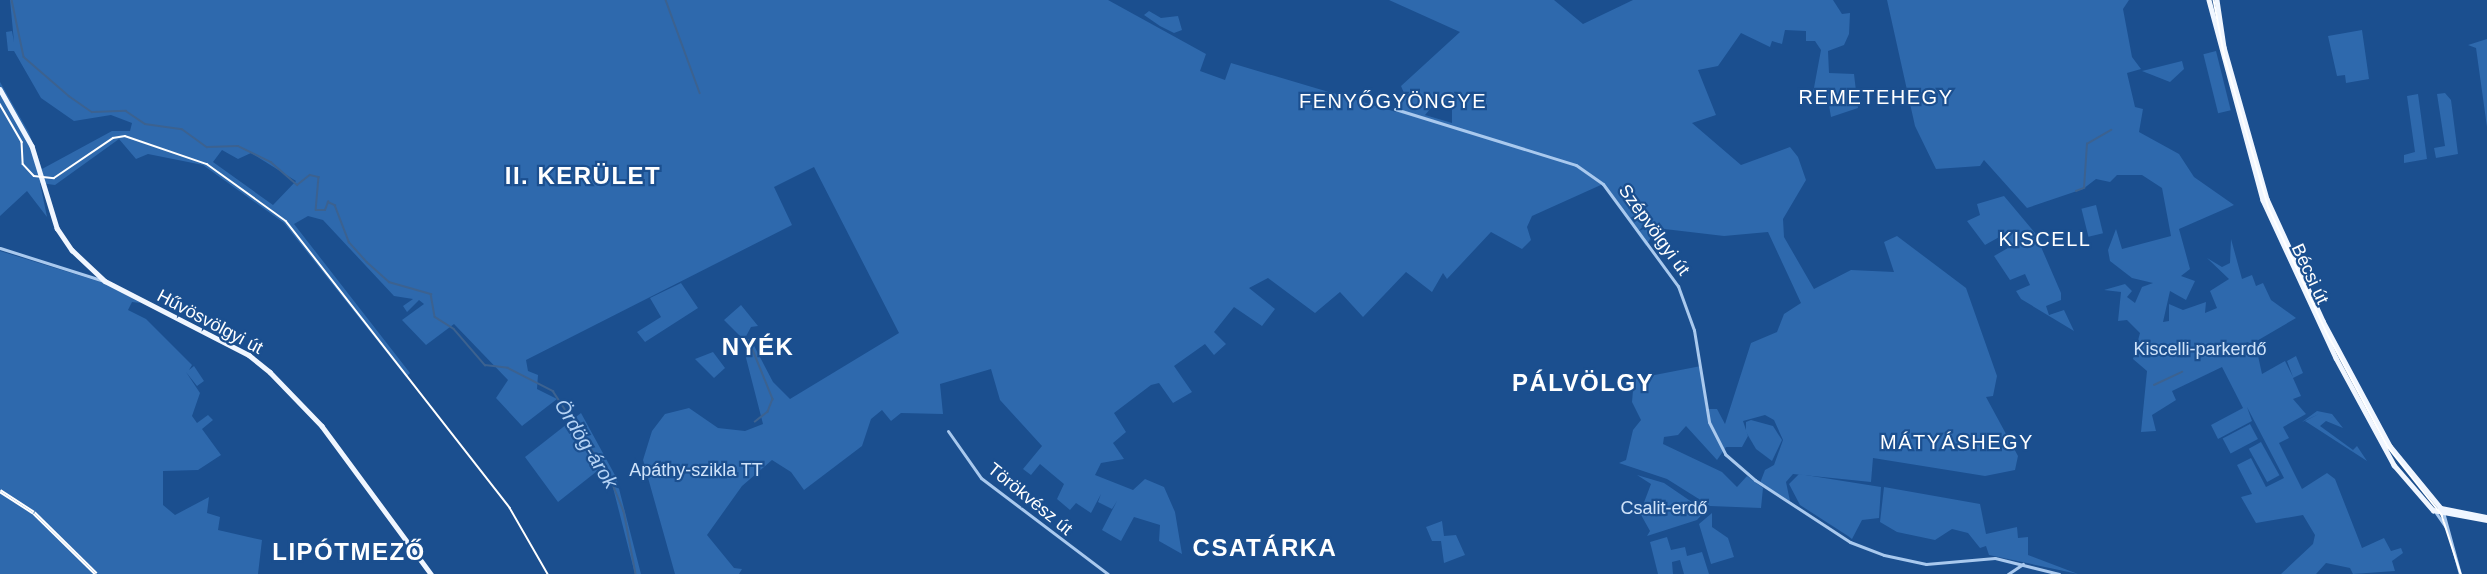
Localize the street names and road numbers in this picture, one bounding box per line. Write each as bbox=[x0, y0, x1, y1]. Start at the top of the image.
street label: Szépvölgyi út bbox=[1614, 180, 1694, 280]
street label: Bécsi út bbox=[2287, 240, 2333, 308]
street label: Hűvösvölgyi út bbox=[153, 285, 267, 359]
street label: Törökvész út bbox=[983, 458, 1077, 540]

